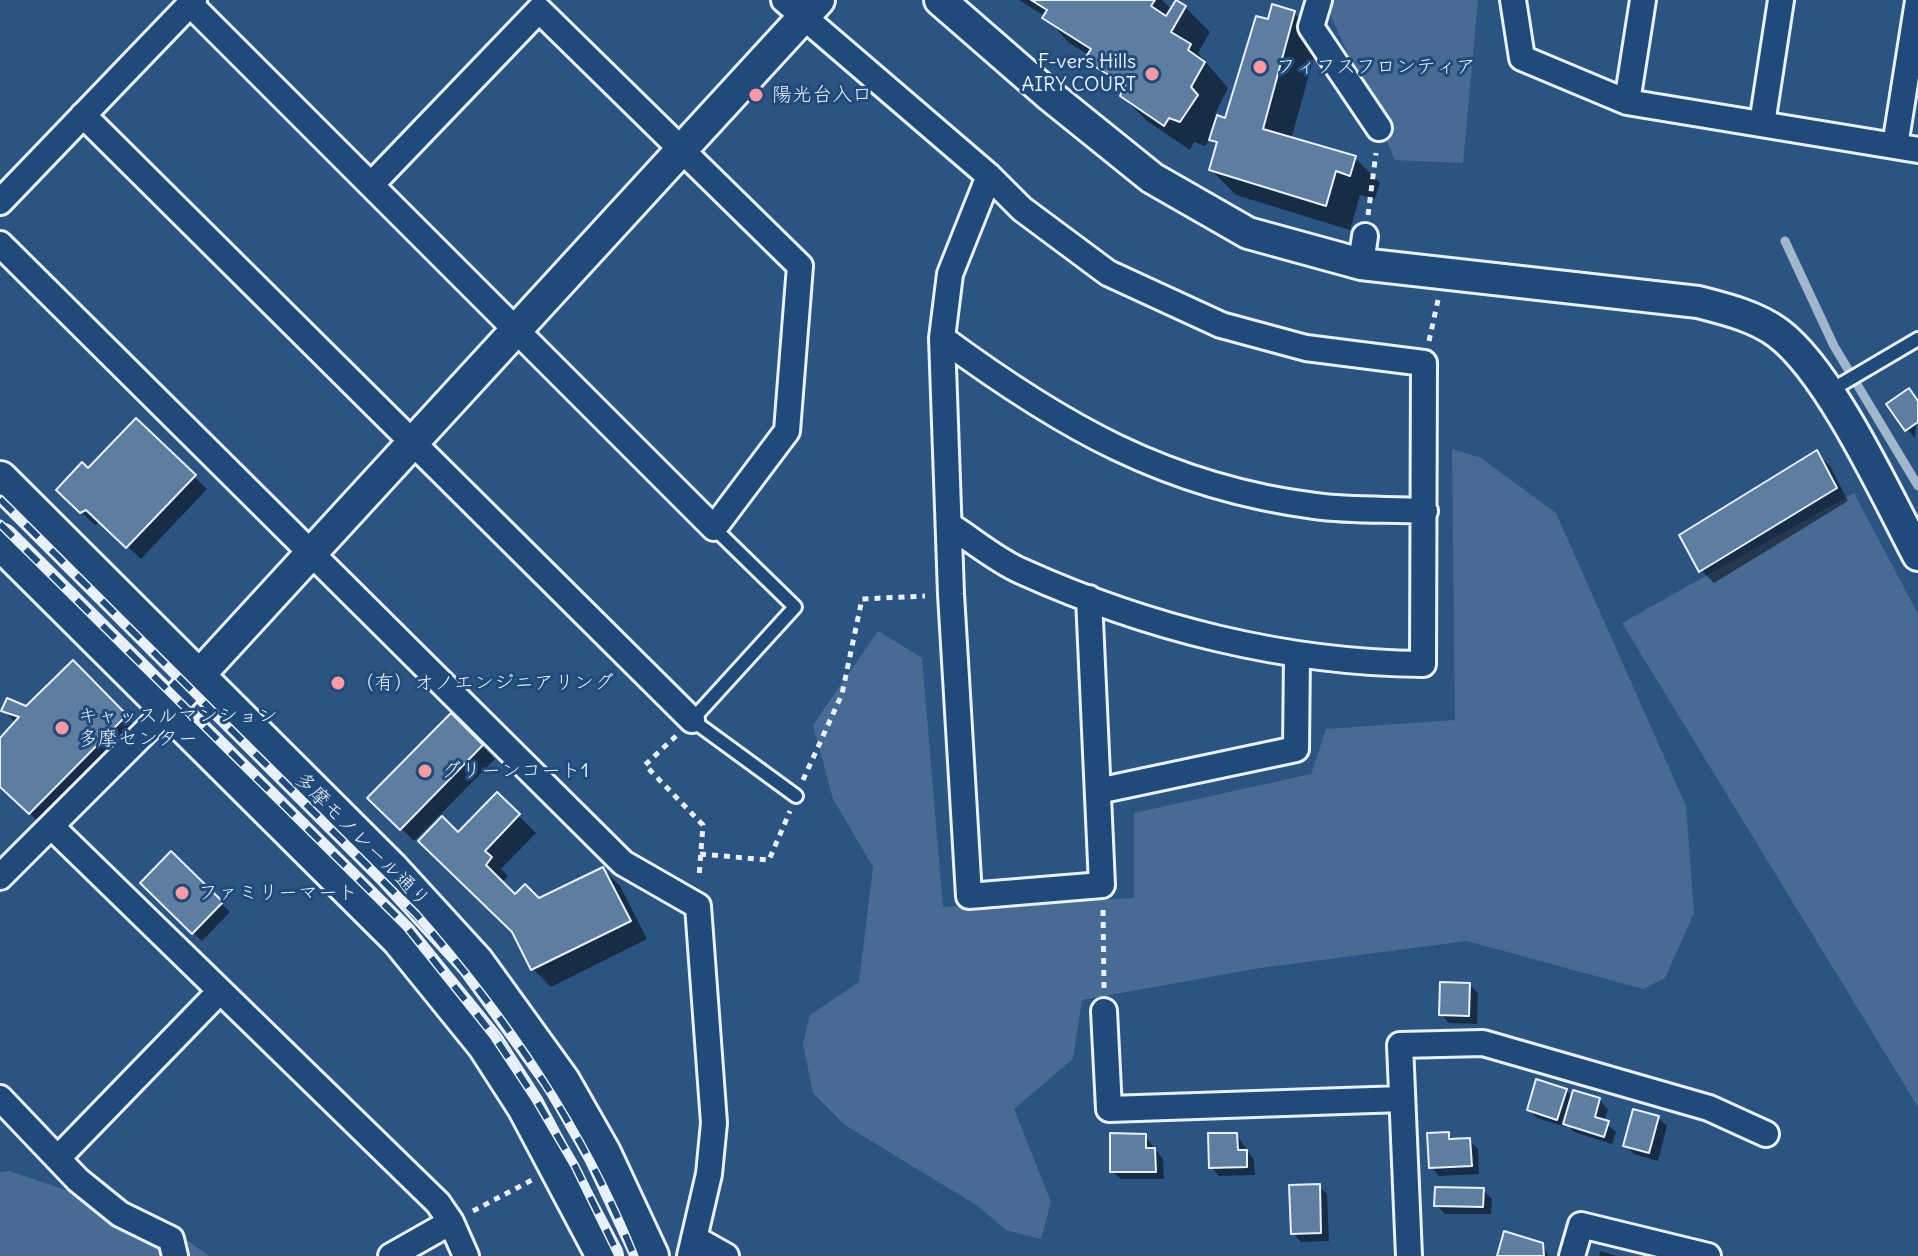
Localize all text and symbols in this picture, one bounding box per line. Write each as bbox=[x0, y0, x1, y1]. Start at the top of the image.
place label: F-vers Hills AIRY COURT bbox=[1021, 50, 1136, 97]
place label: フィフスフロンティア bbox=[1276, 55, 1476, 79]
marker: フィフスフロンティア bbox=[1251, 58, 1269, 76]
marker: F-vers Hills AIRY COURT bbox=[1143, 65, 1161, 83]
place label: 陽光台入口 bbox=[772, 83, 872, 107]
marker: 陽光台入口 bbox=[747, 86, 765, 104]
place label: （有）オノエンジニアリング bbox=[354, 671, 614, 695]
marker: （有）オノエンジニアリング bbox=[329, 674, 347, 692]
place label: キャッスルマンション 多摩センター bbox=[78, 704, 278, 751]
marker: キャッスルマンション 多摩センター bbox=[53, 719, 71, 737]
place label: グリーンコート1 bbox=[441, 759, 589, 783]
marker: グリーンコート1 bbox=[416, 762, 434, 780]
street label: 多摩モノレール通り bbox=[290, 768, 434, 912]
place label: ファミリーマート bbox=[198, 881, 358, 905]
marker: ファミリーマート bbox=[173, 884, 191, 902]

